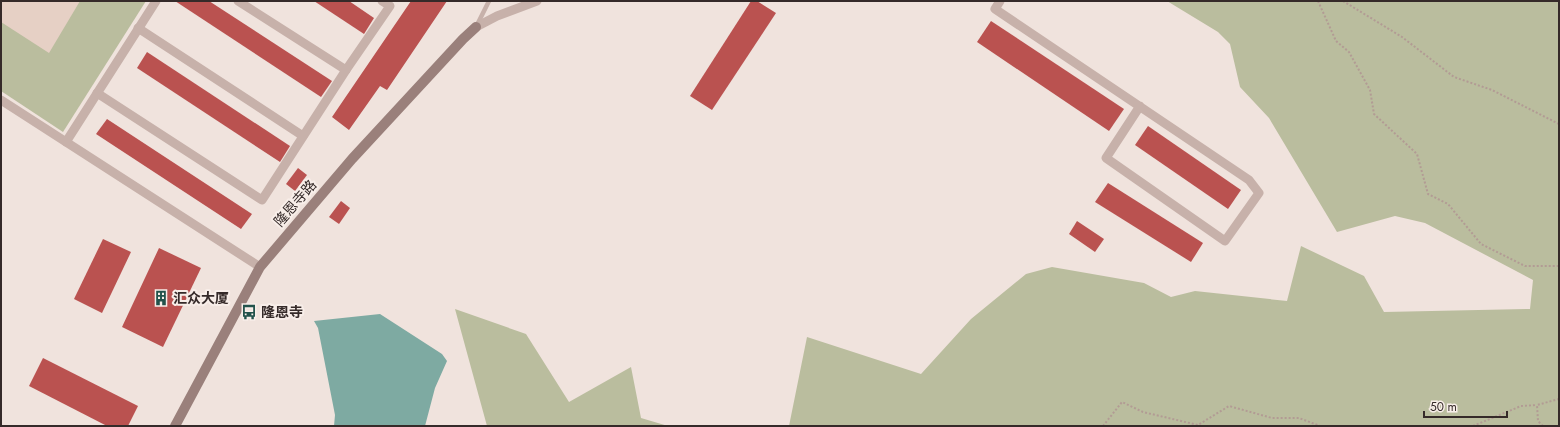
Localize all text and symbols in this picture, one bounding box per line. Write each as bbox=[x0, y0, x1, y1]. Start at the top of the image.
street label: 隆恩寺路 bbox=[269, 175, 321, 231]
place label: 汇众大厦 bbox=[173, 288, 229, 308]
building icon: 汇众大厦 bbox=[152, 289, 170, 307]
place label: 隆恩寺 bbox=[261, 302, 303, 322]
bus stop icon: 隆恩寺 bbox=[240, 303, 258, 321]
scale bar bbox=[1424, 393, 1507, 419]
text: 50 m bbox=[1430, 398, 1457, 416]

